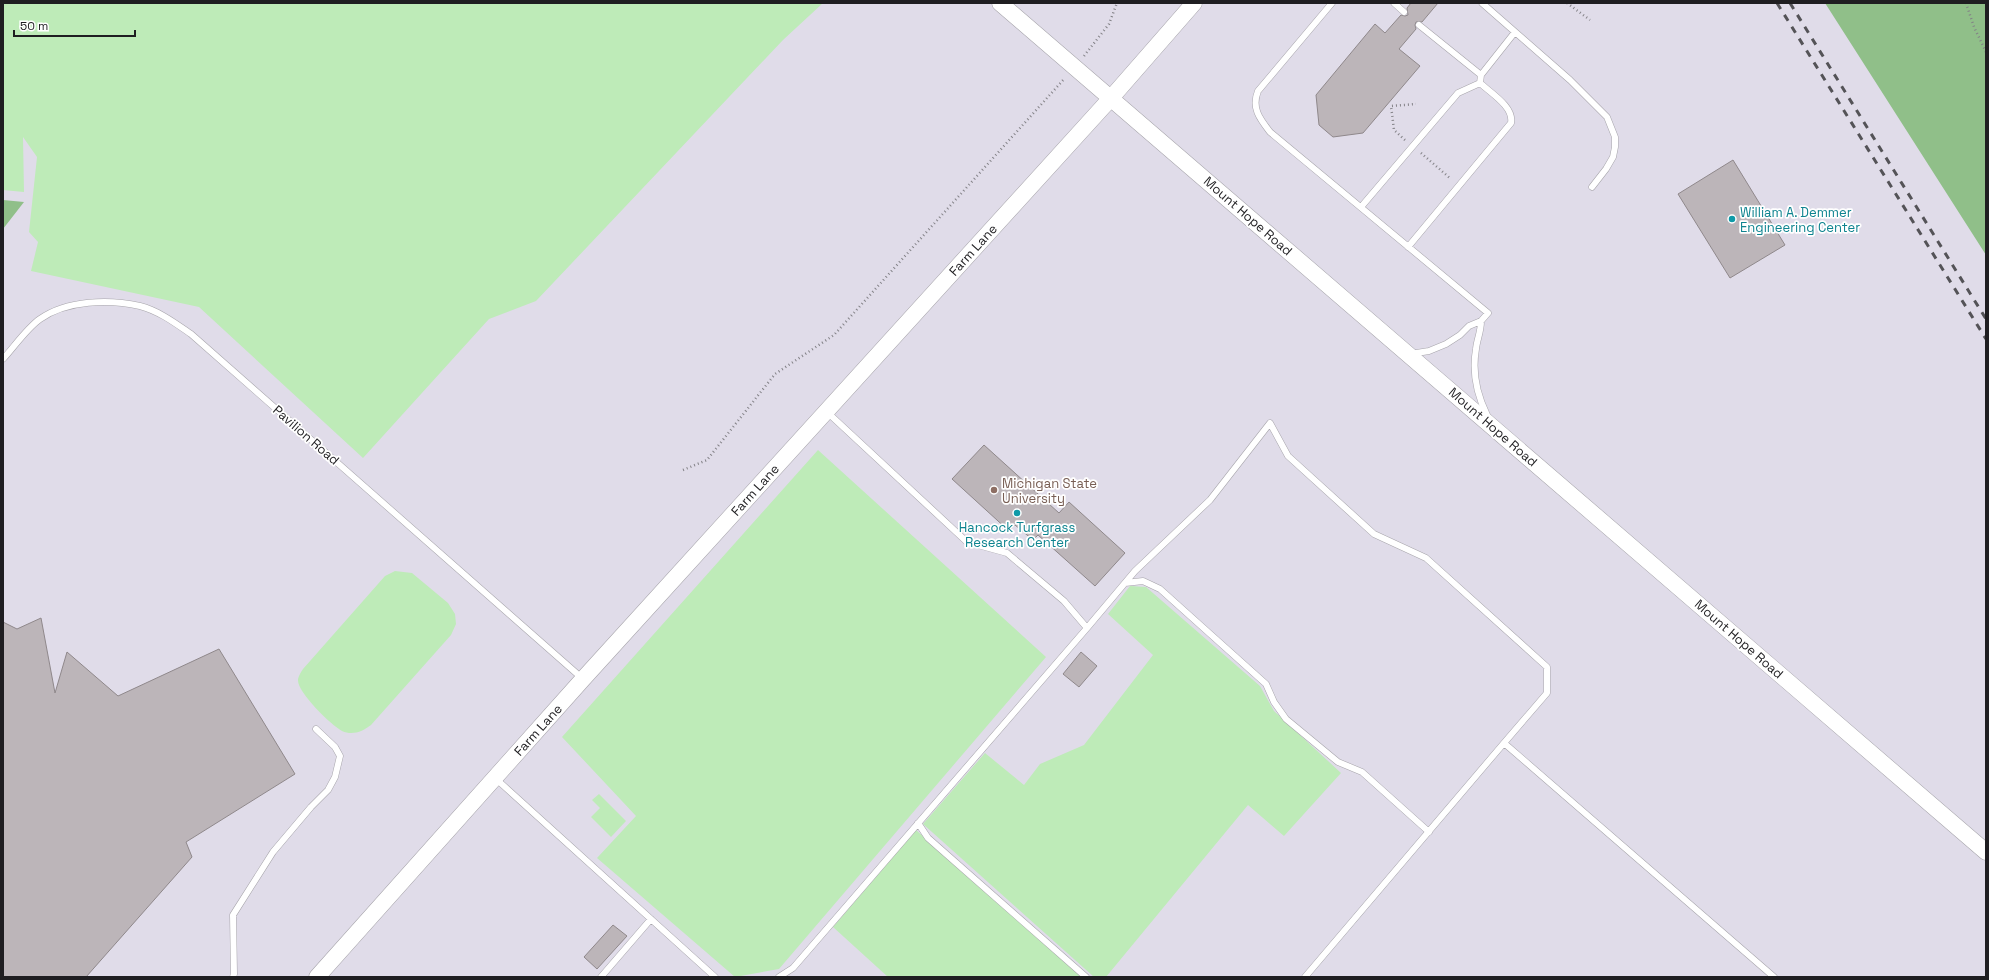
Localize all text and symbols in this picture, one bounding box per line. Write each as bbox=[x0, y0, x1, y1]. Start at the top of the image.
scale bar bbox=[14, 12, 135, 38]
text: 50 m bbox=[20, 18, 48, 34]
street label: Mount Hope Road bbox=[1200, 173, 1296, 259]
place label: William A. Demmer Engineering Center bbox=[1740, 204, 1860, 236]
marker: William A. Demmer Engineering Center bbox=[1727, 214, 1737, 224]
street label: Farm Lane bbox=[945, 221, 1001, 279]
street label: Mount Hope Road bbox=[1445, 384, 1541, 470]
street label: Pavilion Road bbox=[269, 401, 343, 469]
street label: Farm Lane bbox=[727, 461, 783, 519]
place label: Michigan State University bbox=[1002, 475, 1097, 507]
marker: Michigan State University bbox=[989, 485, 999, 495]
marker: Hancock Turfgrass Research Center bbox=[1012, 508, 1022, 518]
place label: Hancock Turfgrass Research Center bbox=[959, 519, 1075, 551]
street label: Mount Hope Road bbox=[1691, 596, 1787, 682]
street label: Farm Lane bbox=[510, 701, 566, 759]

